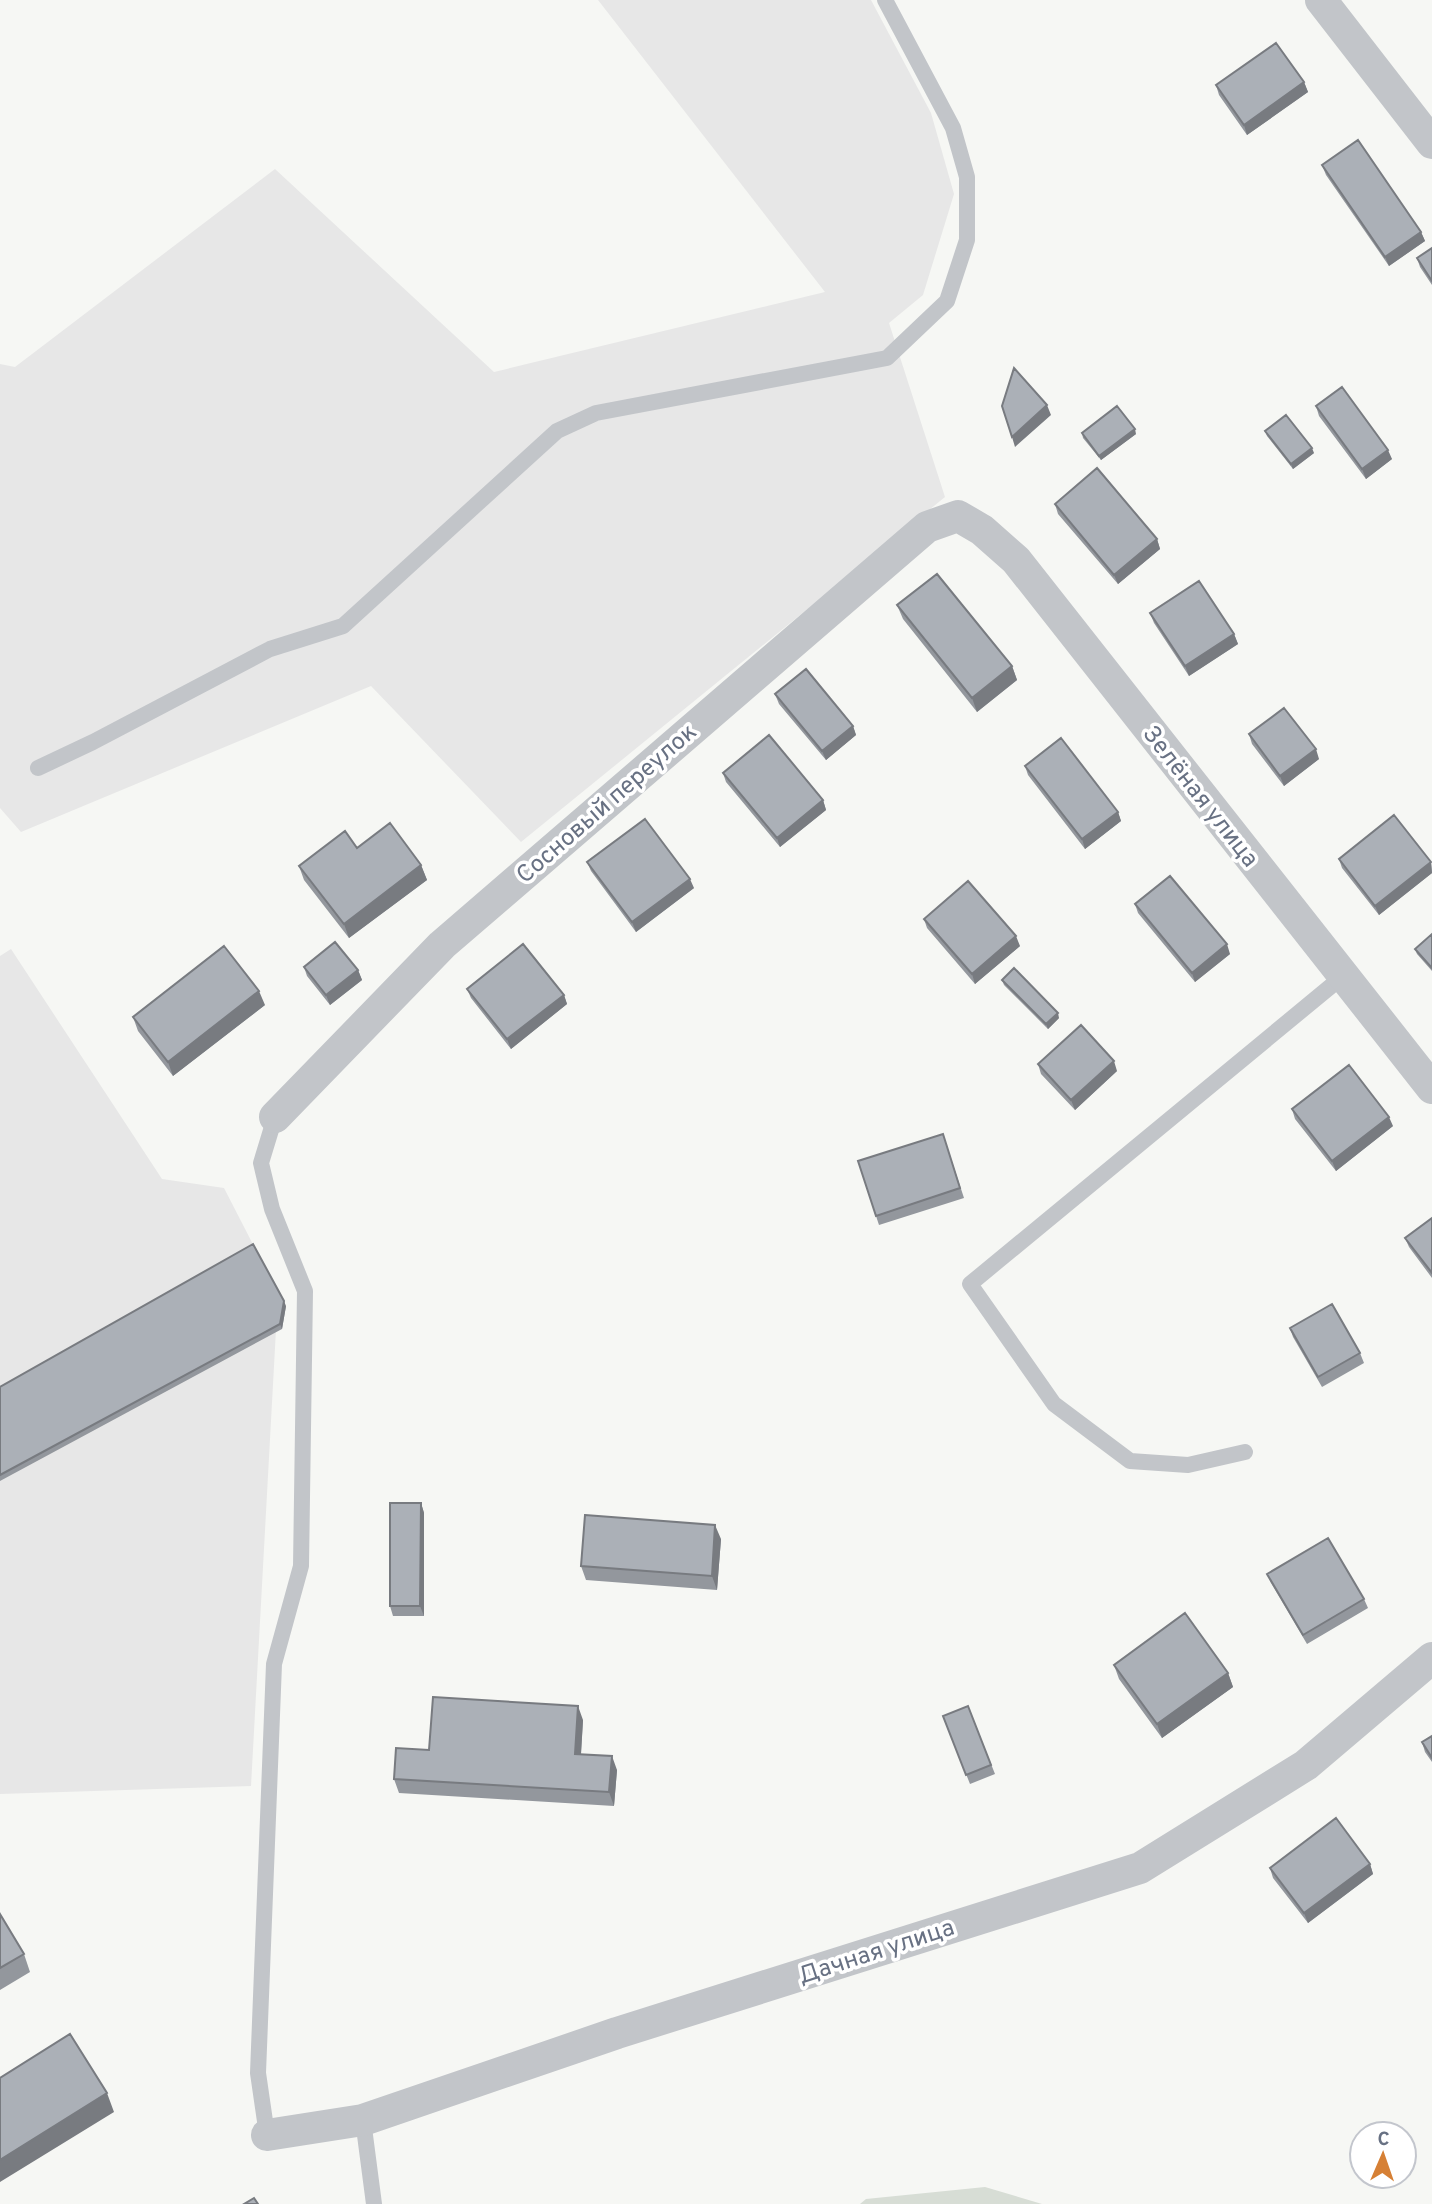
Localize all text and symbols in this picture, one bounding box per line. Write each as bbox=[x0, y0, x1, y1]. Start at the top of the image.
street label: Сосновый переулок bbox=[511, 718, 704, 891]
street label: Зелёная улица bbox=[1135, 720, 1264, 874]
street label: Дачная улица bbox=[795, 1914, 959, 1992]
north arrow bbox=[1348, 2120, 1418, 2190]
text: С bbox=[1377, 2128, 1390, 2152]

